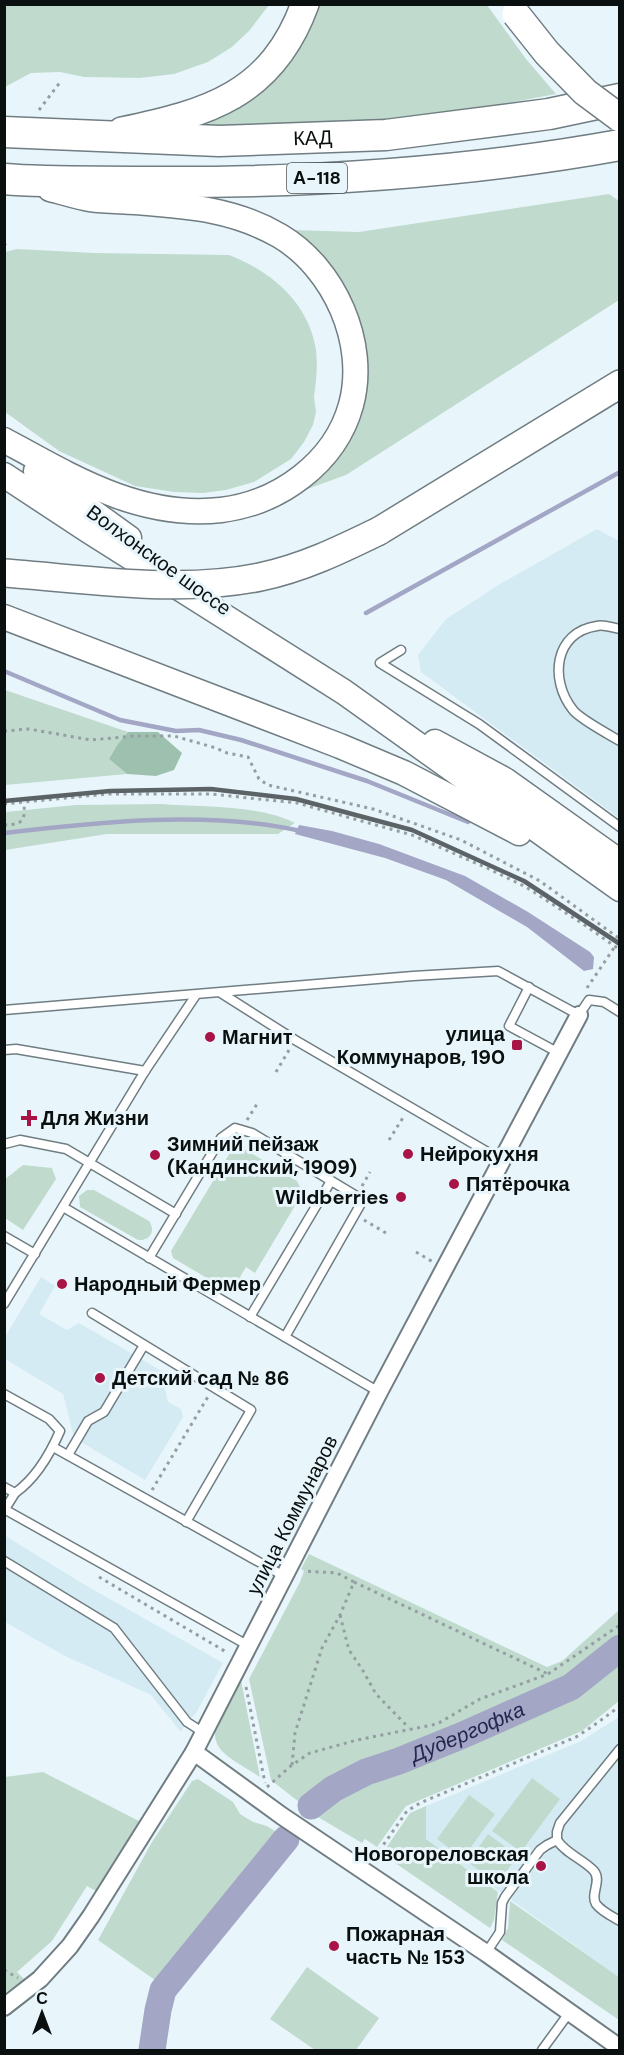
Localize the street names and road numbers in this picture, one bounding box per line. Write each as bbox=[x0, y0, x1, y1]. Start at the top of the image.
street label: КАД bbox=[293, 124, 333, 151]
road number: А-118 bbox=[287, 163, 347, 193]
street label: Волхонское шоссе bbox=[82, 499, 236, 621]
street label: улица Коммунаров bbox=[241, 1431, 343, 1599]

